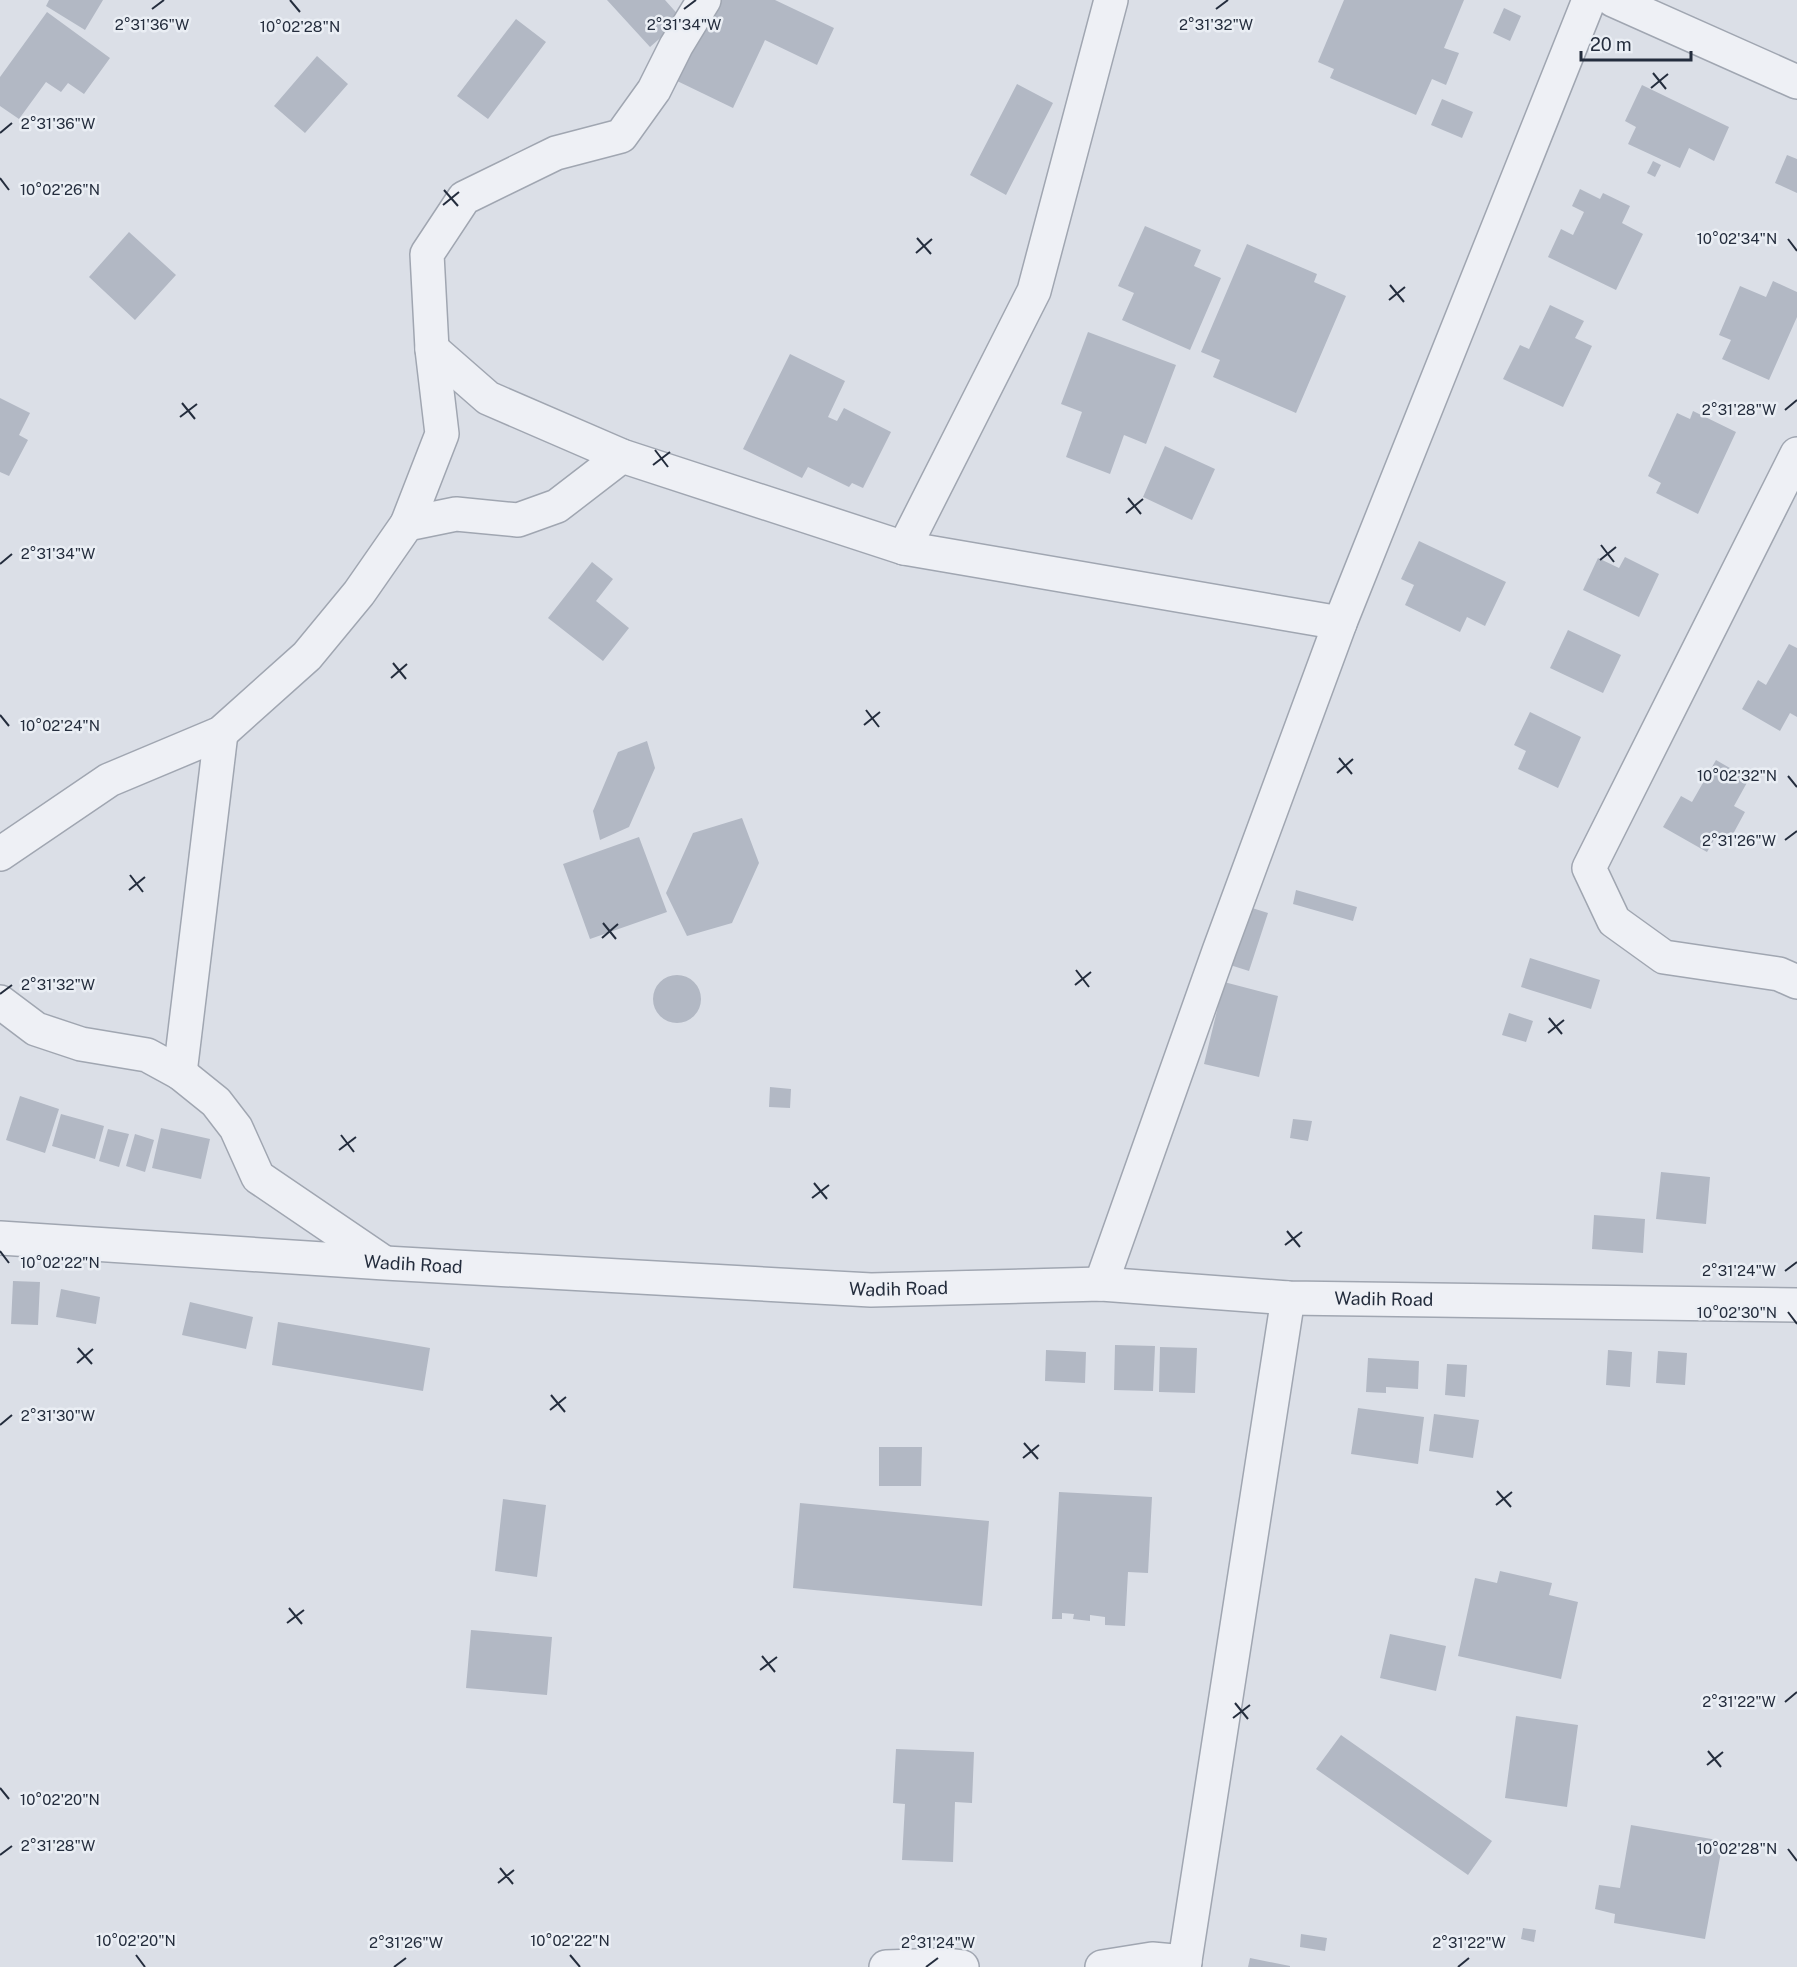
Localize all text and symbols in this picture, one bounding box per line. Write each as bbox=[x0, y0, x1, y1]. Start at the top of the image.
text: 2°31'36"W bbox=[115, 16, 189, 33]
text: 2°31'34"W bbox=[647, 16, 721, 33]
text: 2°31'32"W bbox=[1179, 16, 1253, 33]
text: 10°02'28"N bbox=[260, 18, 340, 35]
scale bar bbox=[1581, 24, 1690, 62]
text: 20 m bbox=[1590, 34, 1632, 55]
text: 2°31'36"W bbox=[21, 115, 95, 132]
text: 10°02'26"N bbox=[20, 181, 100, 198]
text: 10°02'34"N bbox=[1697, 230, 1777, 247]
text: 2°31'28"W bbox=[1702, 401, 1776, 418]
text: 2°31'34"W bbox=[21, 545, 95, 562]
text: 10°02'24"N bbox=[20, 717, 100, 734]
text: 10°02'32"N bbox=[1697, 767, 1777, 784]
text: 2°31'26"W bbox=[1702, 832, 1776, 849]
text: 2°31'32"W bbox=[21, 976, 95, 993]
street label: Wadih Road bbox=[363, 1251, 463, 1277]
text: 10°02'22"N bbox=[20, 1254, 100, 1271]
text: 2°31'24"W bbox=[1702, 1262, 1776, 1279]
street label: Wadih Road bbox=[848, 1277, 948, 1300]
street label: Wadih Road bbox=[1334, 1288, 1434, 1310]
text: 10°02'30"N bbox=[1697, 1304, 1777, 1321]
text: 2°31'30"W bbox=[21, 1407, 95, 1424]
text: 2°31'22"W bbox=[1702, 1693, 1776, 1710]
text: 10°02'20"N bbox=[20, 1791, 100, 1808]
text: 2°31'28"W bbox=[21, 1837, 95, 1854]
text: 10°02'28"N bbox=[1697, 1840, 1777, 1857]
text: 10°02'20"N bbox=[96, 1932, 176, 1949]
text: 10°02'22"N bbox=[530, 1932, 610, 1949]
text: 2°31'26"W bbox=[369, 1934, 443, 1951]
text: 2°31'24"W bbox=[901, 1934, 975, 1951]
text: 2°31'22"W bbox=[1432, 1934, 1506, 1951]

